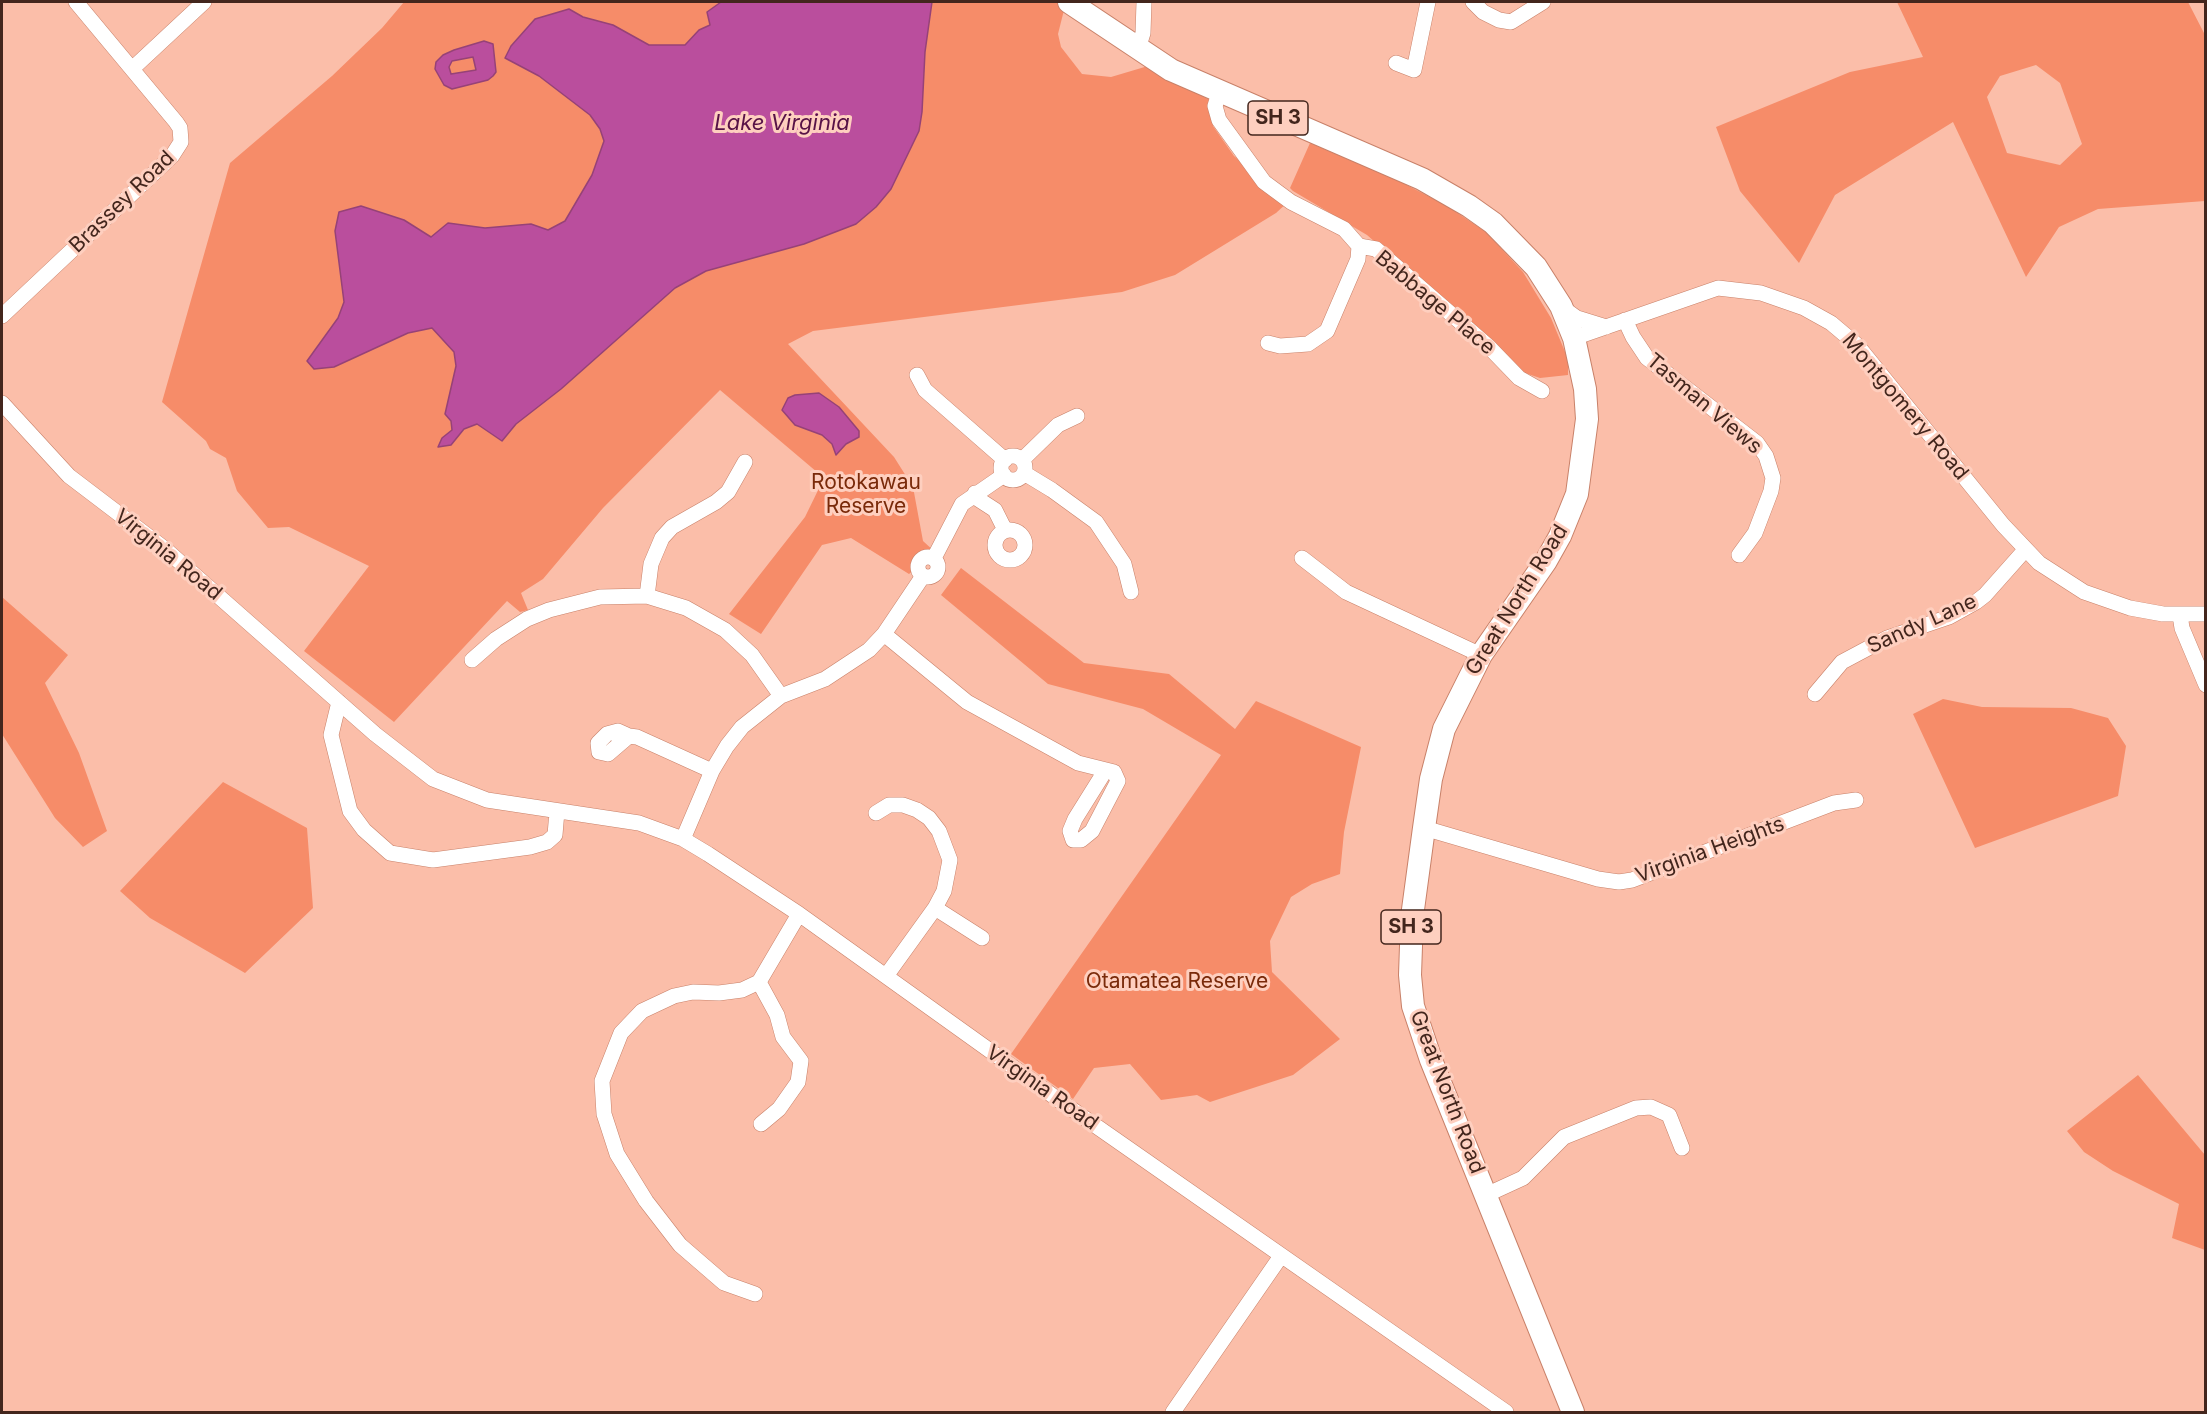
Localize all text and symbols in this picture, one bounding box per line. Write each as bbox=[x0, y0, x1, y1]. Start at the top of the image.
road number: SH 3 bbox=[1248, 101, 1308, 135]
water label: Lake Virginia bbox=[714, 110, 850, 136]
street label: Brassey Road bbox=[64, 146, 180, 258]
street label: Babbage Place bbox=[1370, 246, 1500, 360]
street label: Montgomery Road bbox=[1836, 329, 1974, 485]
street label: Tasman Views bbox=[1641, 348, 1767, 460]
park label: Rotokawau Reserve bbox=[811, 470, 921, 520]
street label: Virginia Road bbox=[109, 504, 227, 606]
street label: Great North Road bbox=[1461, 520, 1573, 680]
street label: Sandy Lane bbox=[1864, 589, 1980, 659]
street label: Virginia Heights bbox=[1632, 811, 1788, 889]
road number: SH 3 bbox=[1381, 910, 1441, 944]
park label: Otamatea Reserve bbox=[1086, 969, 1268, 995]
street label: Great North Road bbox=[1404, 1007, 1490, 1177]
street label: Virginia Road bbox=[981, 1040, 1103, 1136]

